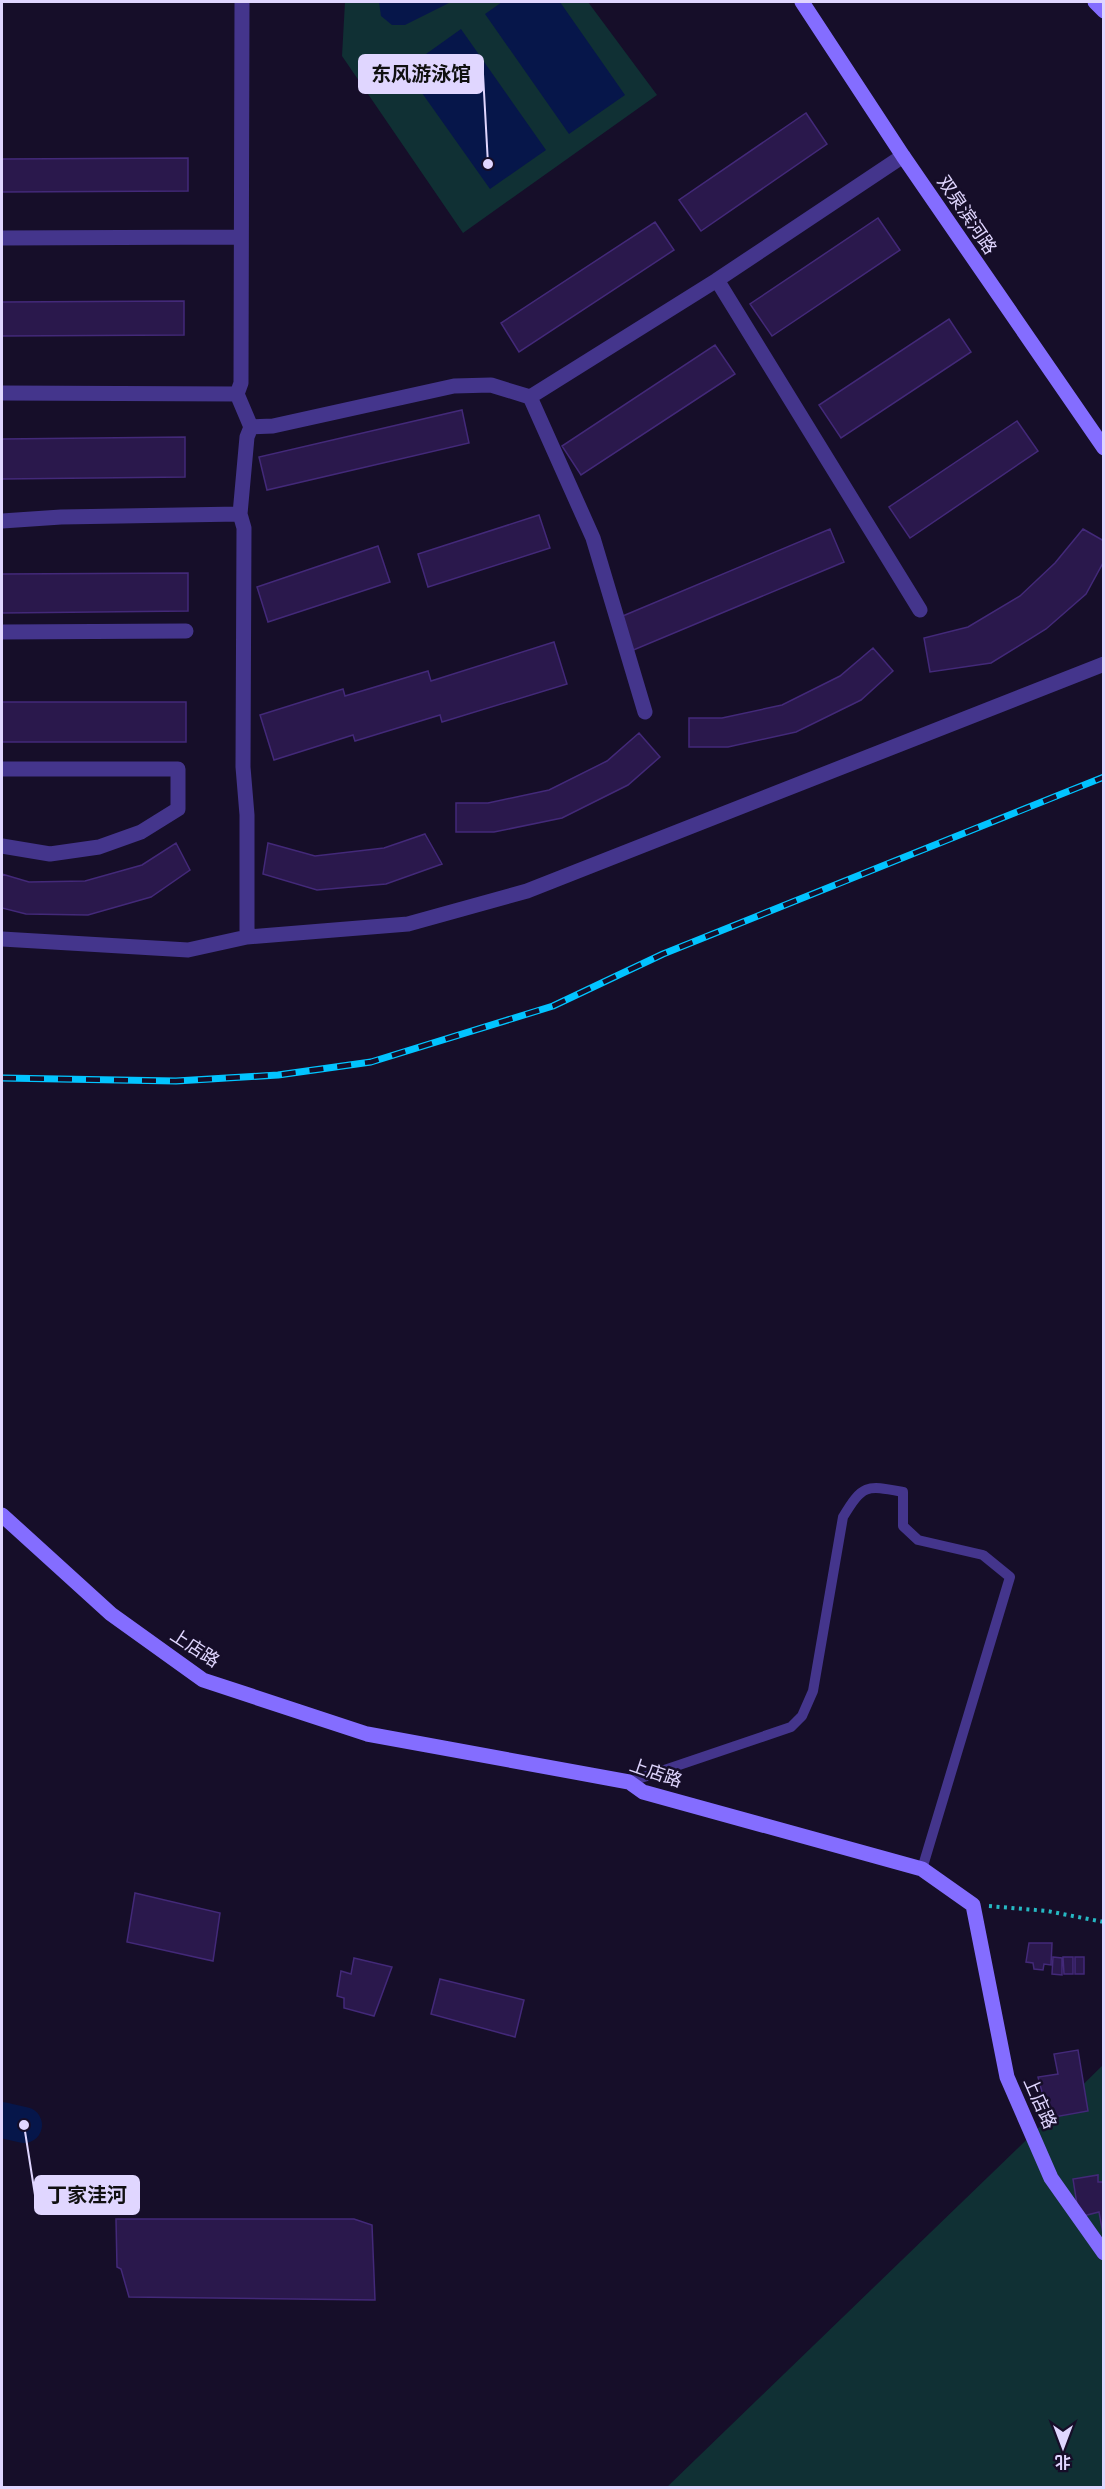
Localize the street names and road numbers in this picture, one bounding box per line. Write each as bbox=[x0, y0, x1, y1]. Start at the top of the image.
street label: 双泉滨河路 bbox=[934, 171, 1002, 258]
street label: 上店路 bbox=[167, 1623, 224, 1671]
street label: 上店路 bbox=[627, 1753, 685, 1791]
street label: 上店路 bbox=[1020, 2073, 1062, 2132]

